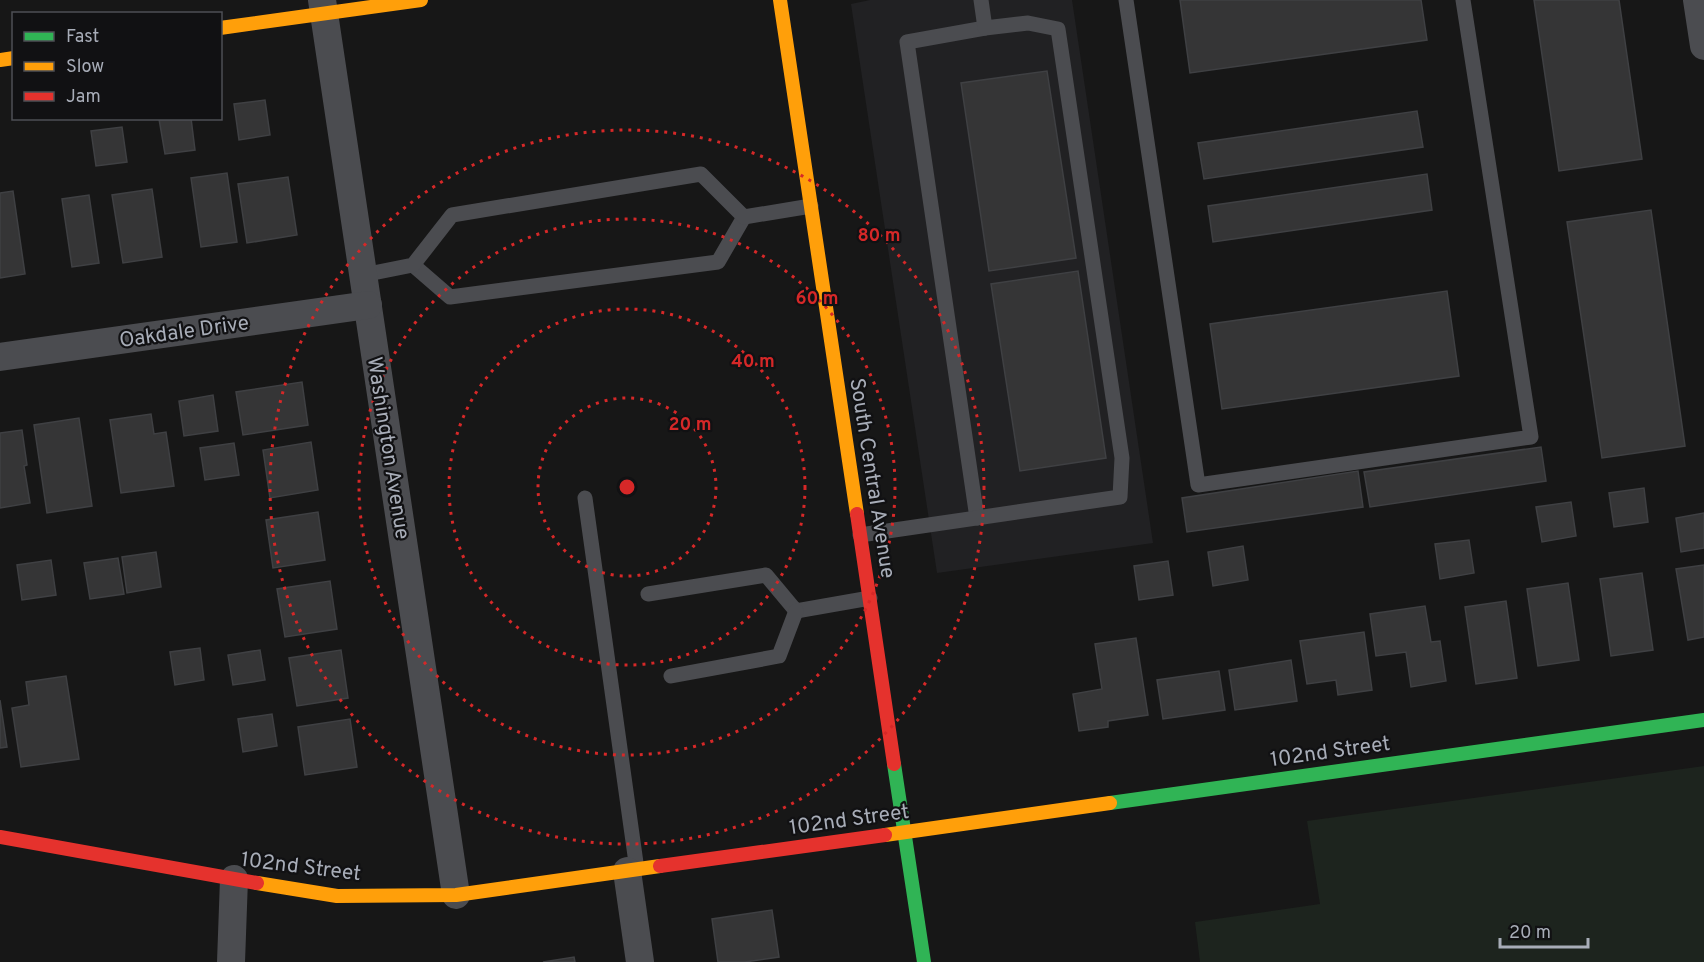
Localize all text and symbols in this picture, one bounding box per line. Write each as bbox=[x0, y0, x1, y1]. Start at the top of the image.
legend bbox=[12, 12, 222, 120]
text: Fast bbox=[66, 26, 99, 49]
text: Slow bbox=[66, 56, 104, 79]
text: Jam bbox=[66, 86, 101, 109]
text: 80 m bbox=[857, 225, 901, 248]
text: 60 m bbox=[795, 288, 839, 311]
street label: Oakdale Drive bbox=[118, 310, 251, 355]
text: 40 m bbox=[731, 351, 775, 374]
street label: Washington Avenue bbox=[360, 355, 415, 542]
street label: South Central Avenue bbox=[842, 376, 901, 580]
text: 20 m bbox=[668, 414, 712, 437]
centre of rings bbox=[617, 477, 637, 497]
street label: 102nd Street bbox=[1268, 731, 1392, 774]
street label: 102nd Street bbox=[787, 799, 911, 842]
street label: 102nd Street bbox=[239, 847, 362, 888]
scale bar bbox=[1500, 911, 1588, 949]
text: 20 m bbox=[1509, 922, 1551, 945]

